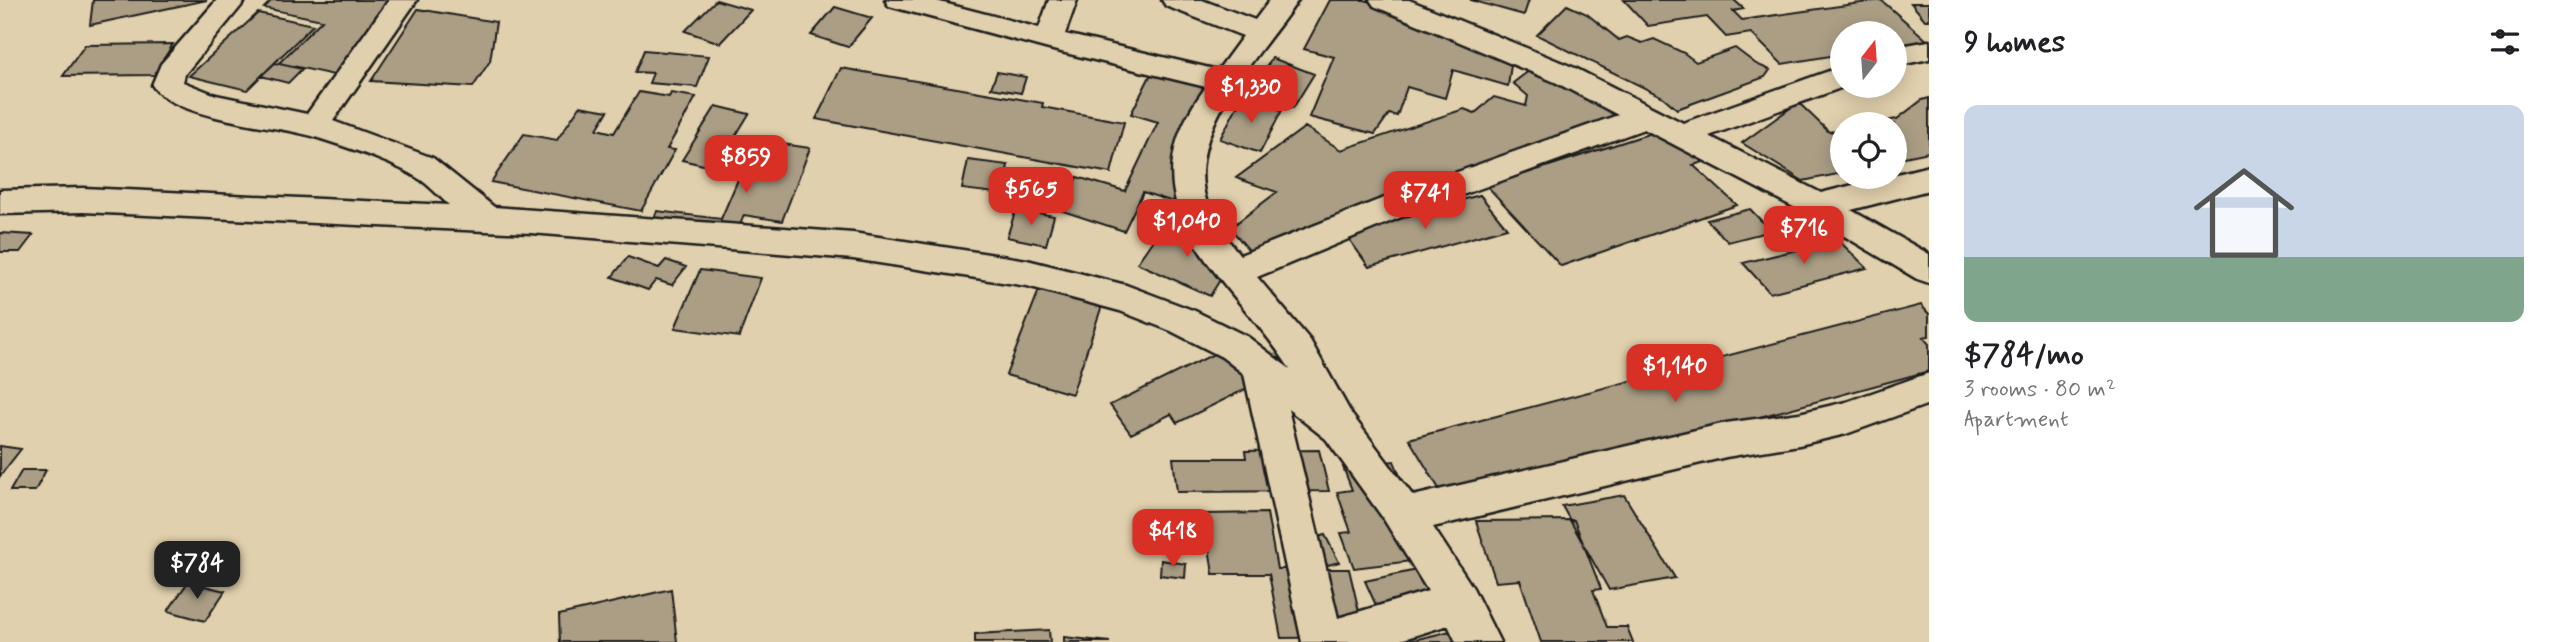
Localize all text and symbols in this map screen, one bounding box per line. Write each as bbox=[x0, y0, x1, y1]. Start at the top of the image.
north arrow bbox=[1830, 21, 1908, 98]
map controls bbox=[1830, 21, 1907, 189]
text: 9 homes bbox=[1964, 23, 2065, 62]
icon: filters bbox=[2486, 23, 2524, 61]
pin: $1,330 bbox=[1194, 66, 1308, 125]
text: $1,330 bbox=[1221, 73, 1281, 103]
button: locate bbox=[1830, 112, 1907, 189]
pin: $859 bbox=[705, 136, 787, 195]
text: $859 bbox=[721, 143, 771, 173]
icon: home bbox=[2181, 150, 2307, 276]
pin: $565 bbox=[990, 168, 1072, 227]
pin: $741 bbox=[1384, 172, 1466, 231]
text: $565 bbox=[1005, 175, 1057, 205]
text: $741 bbox=[1400, 179, 1450, 209]
pin: $1,040 bbox=[1130, 200, 1244, 259]
pin: $716 bbox=[1763, 206, 1845, 266]
text: $1,040 bbox=[1153, 207, 1221, 237]
text: $716 bbox=[1780, 214, 1828, 244]
text: $784/mo bbox=[1964, 336, 2084, 375]
pin: $1,140 bbox=[1618, 344, 1732, 404]
text: $1,140 bbox=[1642, 352, 1708, 382]
text: 3 rooms · 80 m² bbox=[1964, 375, 2116, 405]
text: Apartment bbox=[1964, 405, 2069, 435]
pin: $418 bbox=[1132, 510, 1214, 569]
text: $418 bbox=[1148, 517, 1198, 547]
pin: $784 bbox=[156, 542, 238, 601]
text: $784 bbox=[170, 549, 224, 579]

